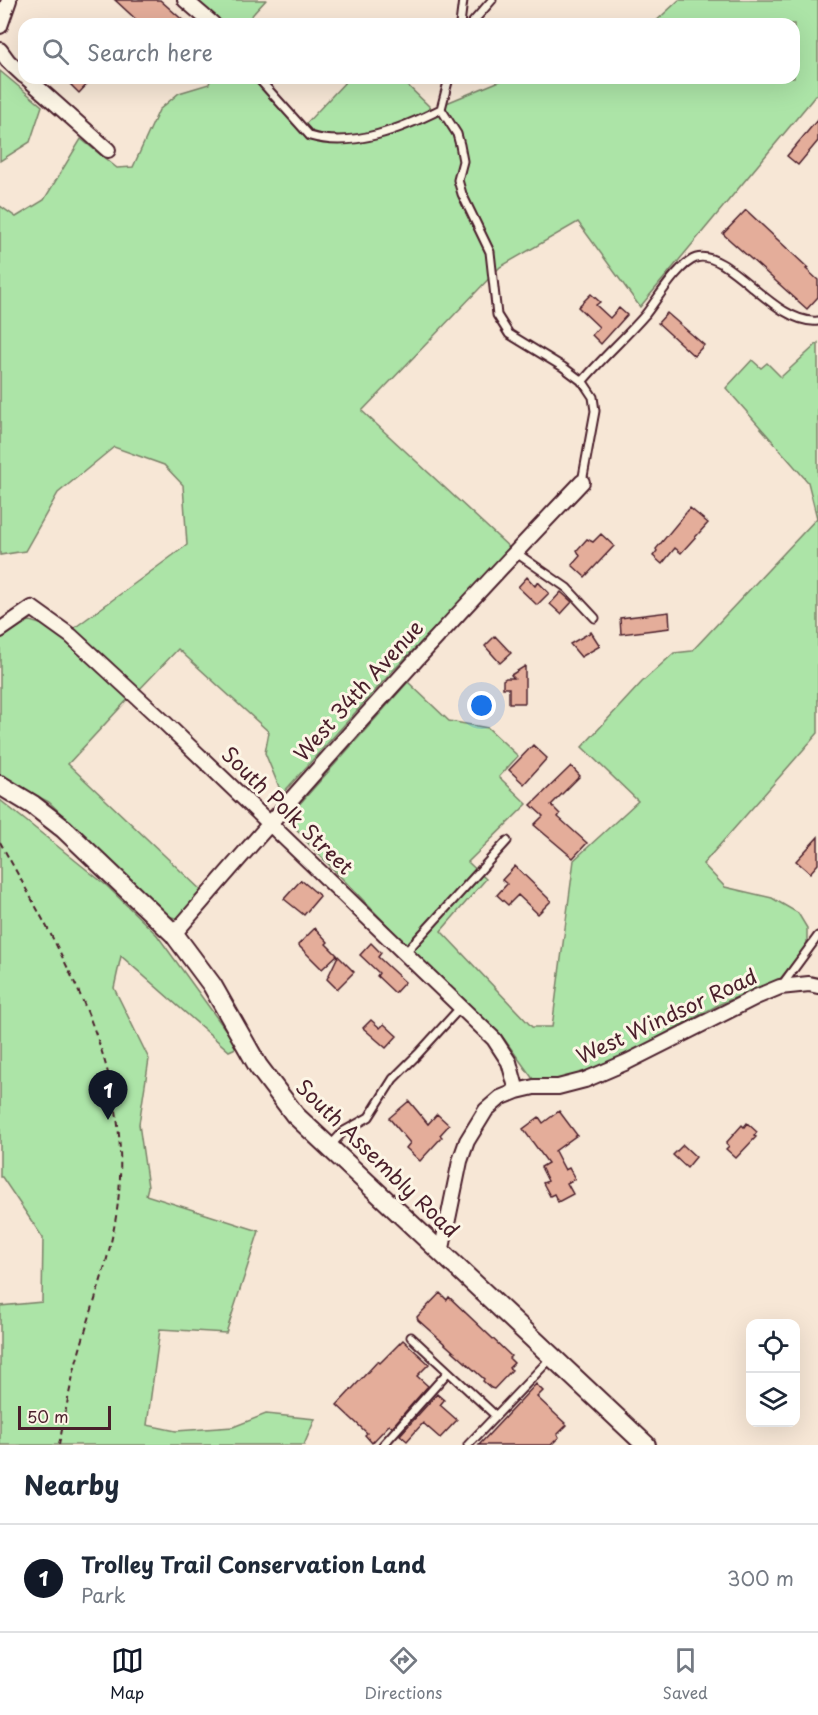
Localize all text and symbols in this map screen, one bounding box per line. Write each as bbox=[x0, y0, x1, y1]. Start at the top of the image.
search box bbox=[18, 18, 800, 84]
icon: search bbox=[39, 35, 72, 68]
text: Search here bbox=[87, 35, 213, 68]
street label: West 34th Avenue bbox=[285, 612, 430, 768]
your location bbox=[467, 691, 496, 720]
street label: South Polk Street bbox=[215, 738, 362, 881]
street label: West Windsor Road bbox=[570, 959, 762, 1071]
pin: 1 bbox=[88, 1070, 128, 1120]
street label: South Assembly Road bbox=[289, 1071, 467, 1244]
map controls bbox=[746, 1319, 800, 1427]
button: locate bbox=[746, 1319, 800, 1373]
button: layers bbox=[746, 1373, 800, 1427]
scale bar bbox=[18, 1403, 111, 1430]
text: 50 m bbox=[27, 1404, 68, 1428]
text: Nearby bbox=[24, 1465, 119, 1504]
text: Trolley Trail Conservation Land bbox=[81, 1547, 426, 1580]
text: 1 bbox=[39, 1563, 48, 1593]
text: 300 m bbox=[727, 1563, 794, 1593]
text: Park bbox=[81, 1580, 126, 1610]
tab: Map bbox=[110, 1644, 144, 1704]
tab: Directions bbox=[364, 1644, 442, 1704]
tab: Saved bbox=[662, 1644, 708, 1704]

